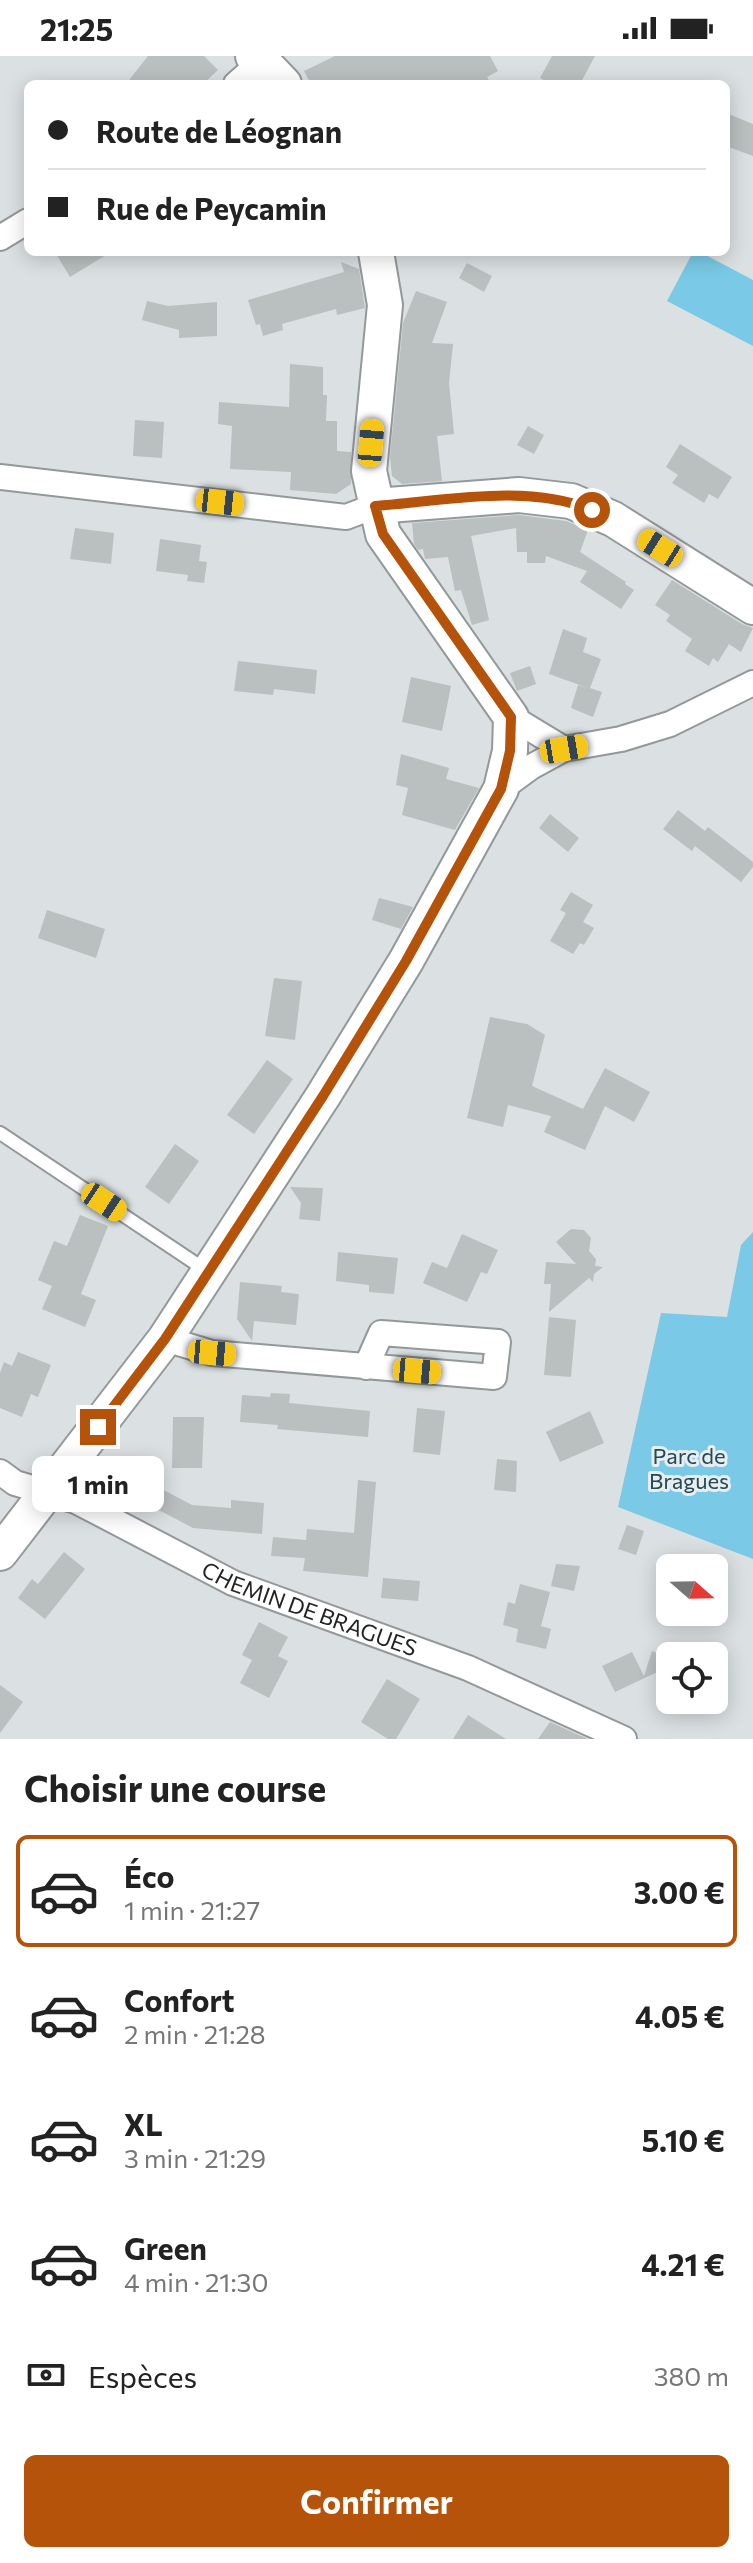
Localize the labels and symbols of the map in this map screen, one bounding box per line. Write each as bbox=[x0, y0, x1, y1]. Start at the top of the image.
car bbox=[357, 418, 385, 468]
car bbox=[195, 488, 245, 516]
route start bbox=[574, 492, 610, 528]
car bbox=[633, 525, 687, 571]
car bbox=[538, 733, 590, 765]
car bbox=[77, 1179, 131, 1225]
car bbox=[187, 1339, 237, 1367]
car bbox=[392, 1357, 442, 1385]
route end bbox=[80, 1409, 116, 1445]
park label: Parc de Bragues bbox=[649, 1442, 729, 1494]
callout: 1 min bbox=[32, 1455, 164, 1511]
north arrow bbox=[656, 1554, 728, 1626]
street label: CHEMIN DE BRAGUES bbox=[198, 1555, 421, 1661]

